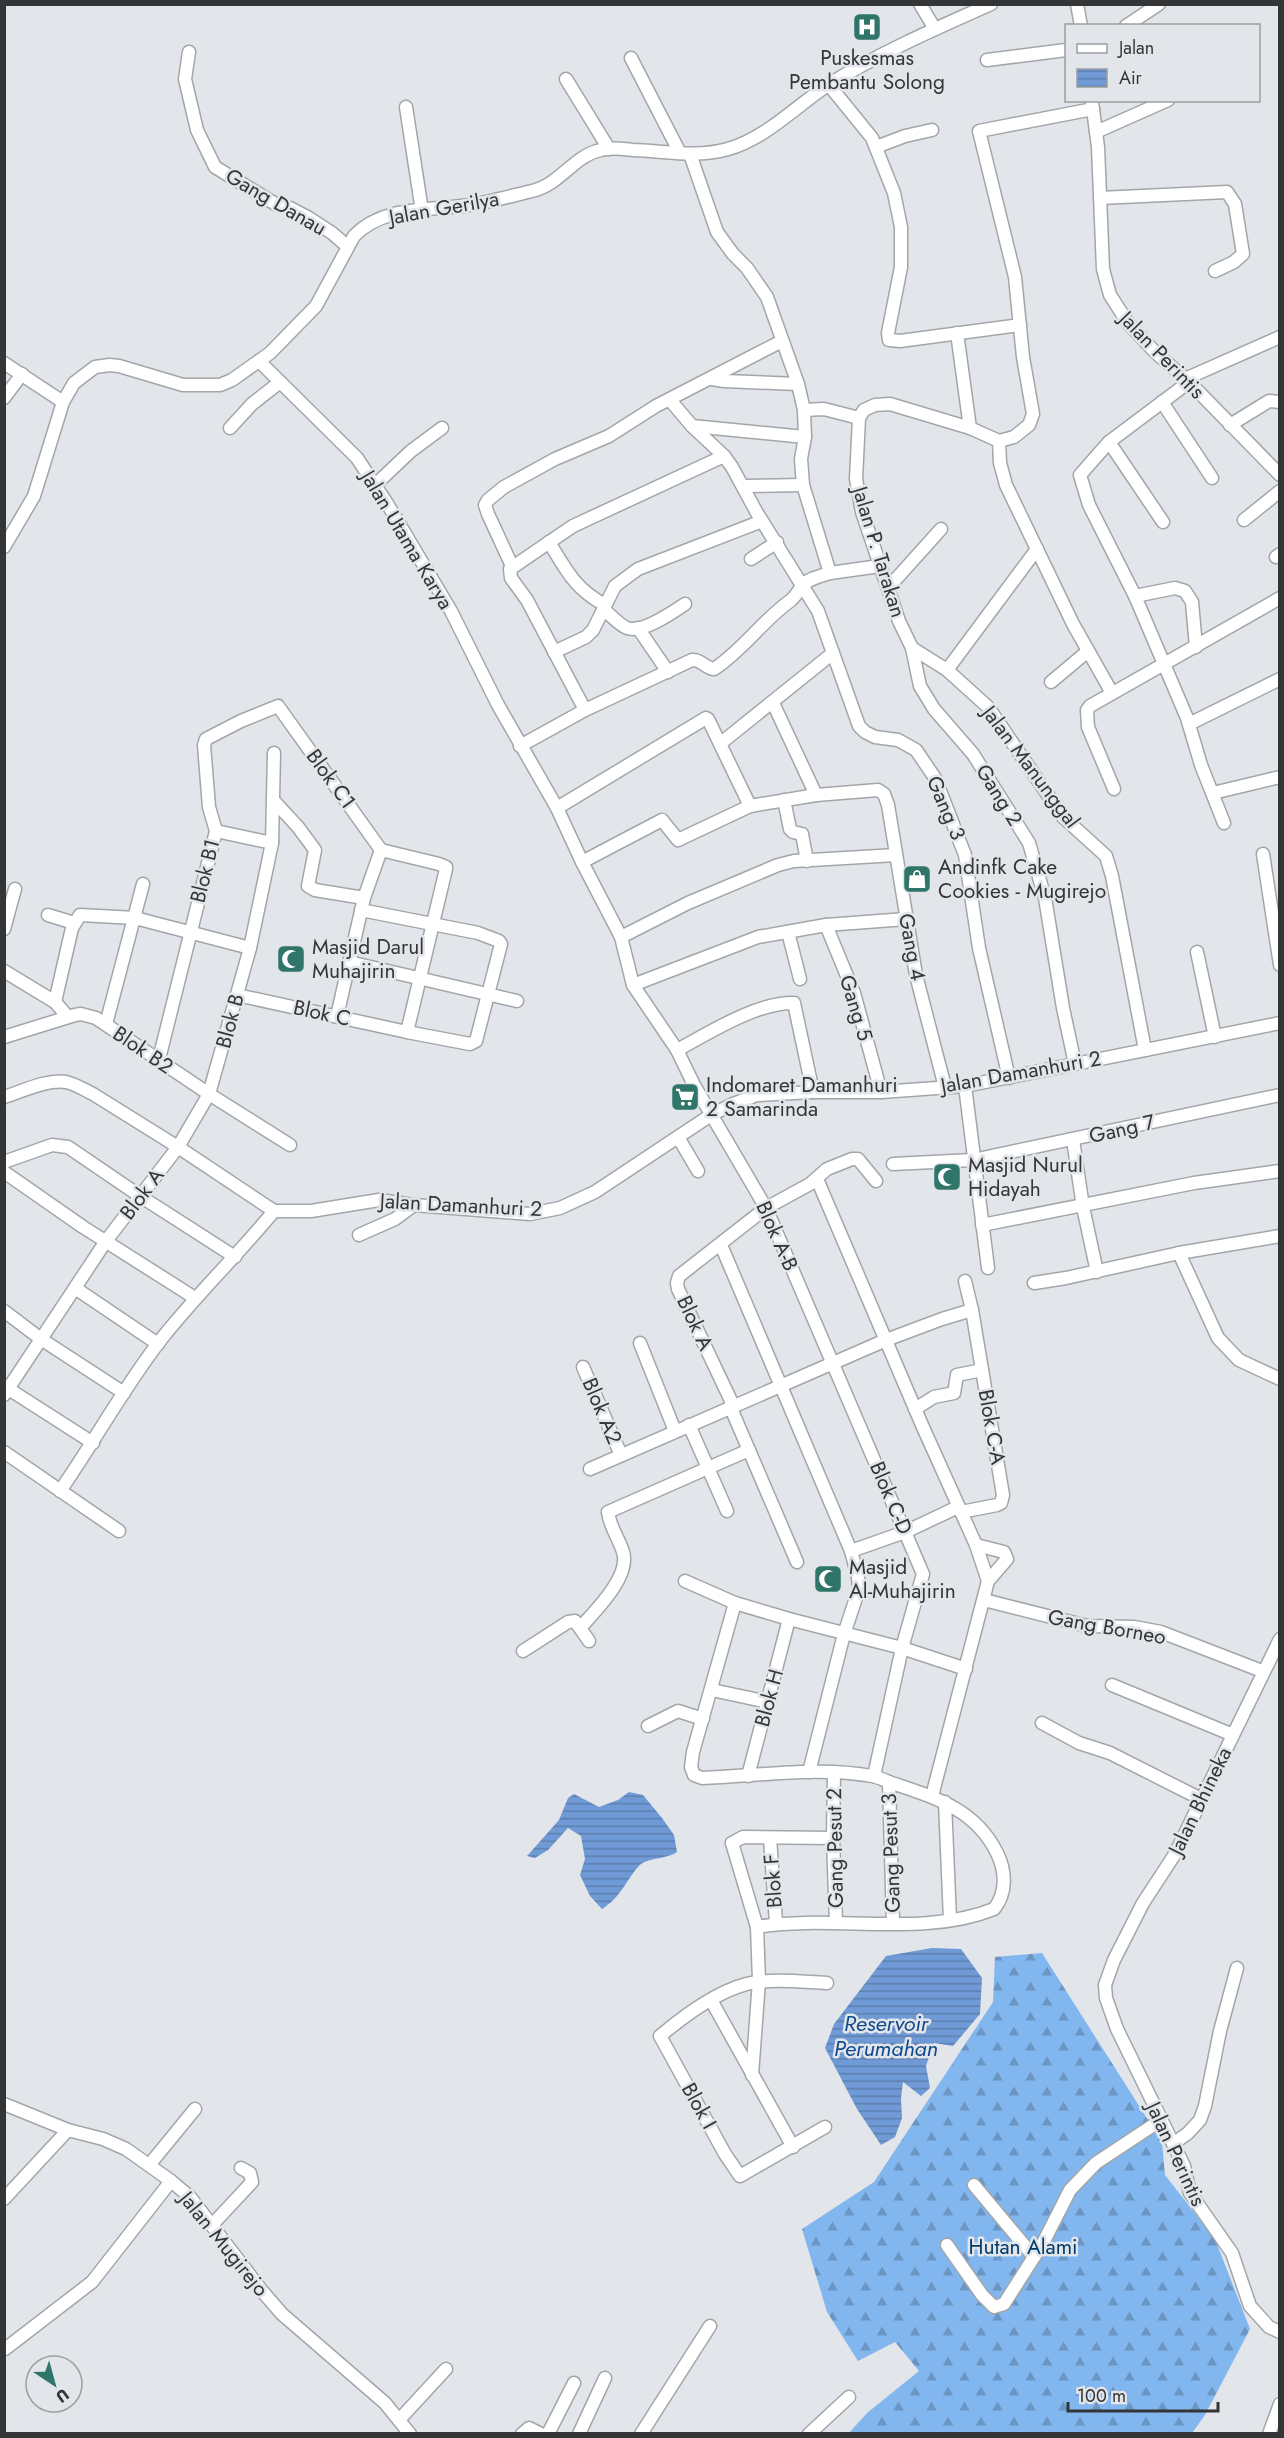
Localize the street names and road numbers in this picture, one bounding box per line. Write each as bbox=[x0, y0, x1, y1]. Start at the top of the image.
street label: Gang Danau bbox=[220, 161, 332, 243]
street label: Jalan Gerilya bbox=[384, 184, 501, 233]
street label: Jalan Perintis bbox=[1110, 302, 1212, 406]
street label: Jalan Utama Karya bbox=[352, 462, 460, 615]
street label: Jalan P. Tarakan bbox=[844, 480, 913, 621]
street label: Jalan Manunggal bbox=[973, 697, 1087, 835]
street label: Blok C1 bbox=[299, 743, 363, 815]
street label: Gang 2 bbox=[968, 758, 1030, 832]
street label: Gang 3 bbox=[919, 771, 973, 845]
street label: Blok B1 bbox=[183, 836, 227, 906]
street label: Gang 4 bbox=[891, 911, 933, 983]
street label: Gang 5 bbox=[832, 971, 880, 1045]
street label: Blok B bbox=[208, 990, 252, 1052]
street label: Blok C bbox=[291, 992, 353, 1034]
street label: Blok B2 bbox=[107, 1019, 179, 1081]
street label: Jalan Damanhuri 2 bbox=[936, 1043, 1103, 1101]
street label: Gang 7 bbox=[1086, 1107, 1158, 1151]
street label: Blok A bbox=[113, 1162, 171, 1226]
street label: Jalan Damanhuri 2 bbox=[376, 1186, 543, 1224]
street label: Blok A-B bbox=[748, 1196, 806, 1276]
street label: Blok A bbox=[669, 1291, 721, 1355]
street label: Blok A2 bbox=[575, 1373, 629, 1449]
street label: Blok C-A bbox=[971, 1387, 1013, 1467]
street label: Blok C-D bbox=[862, 1457, 920, 1539]
street label: Gang Borneo bbox=[1046, 1602, 1168, 1652]
street label: Blok H bbox=[747, 1666, 791, 1730]
street label: Jalan Bhineka bbox=[1160, 1742, 1239, 1863]
street label: Gang Pesut 2 bbox=[819, 1788, 851, 1908]
street label: Gang Pesut 3 bbox=[874, 1793, 908, 1913]
street label: Blok F bbox=[756, 1853, 790, 1909]
street label: Blok I bbox=[674, 2077, 724, 2135]
street label: Jalan Perintis bbox=[1138, 2094, 1213, 2211]
street label: Jalan Mugirejo bbox=[170, 2183, 276, 2303]

